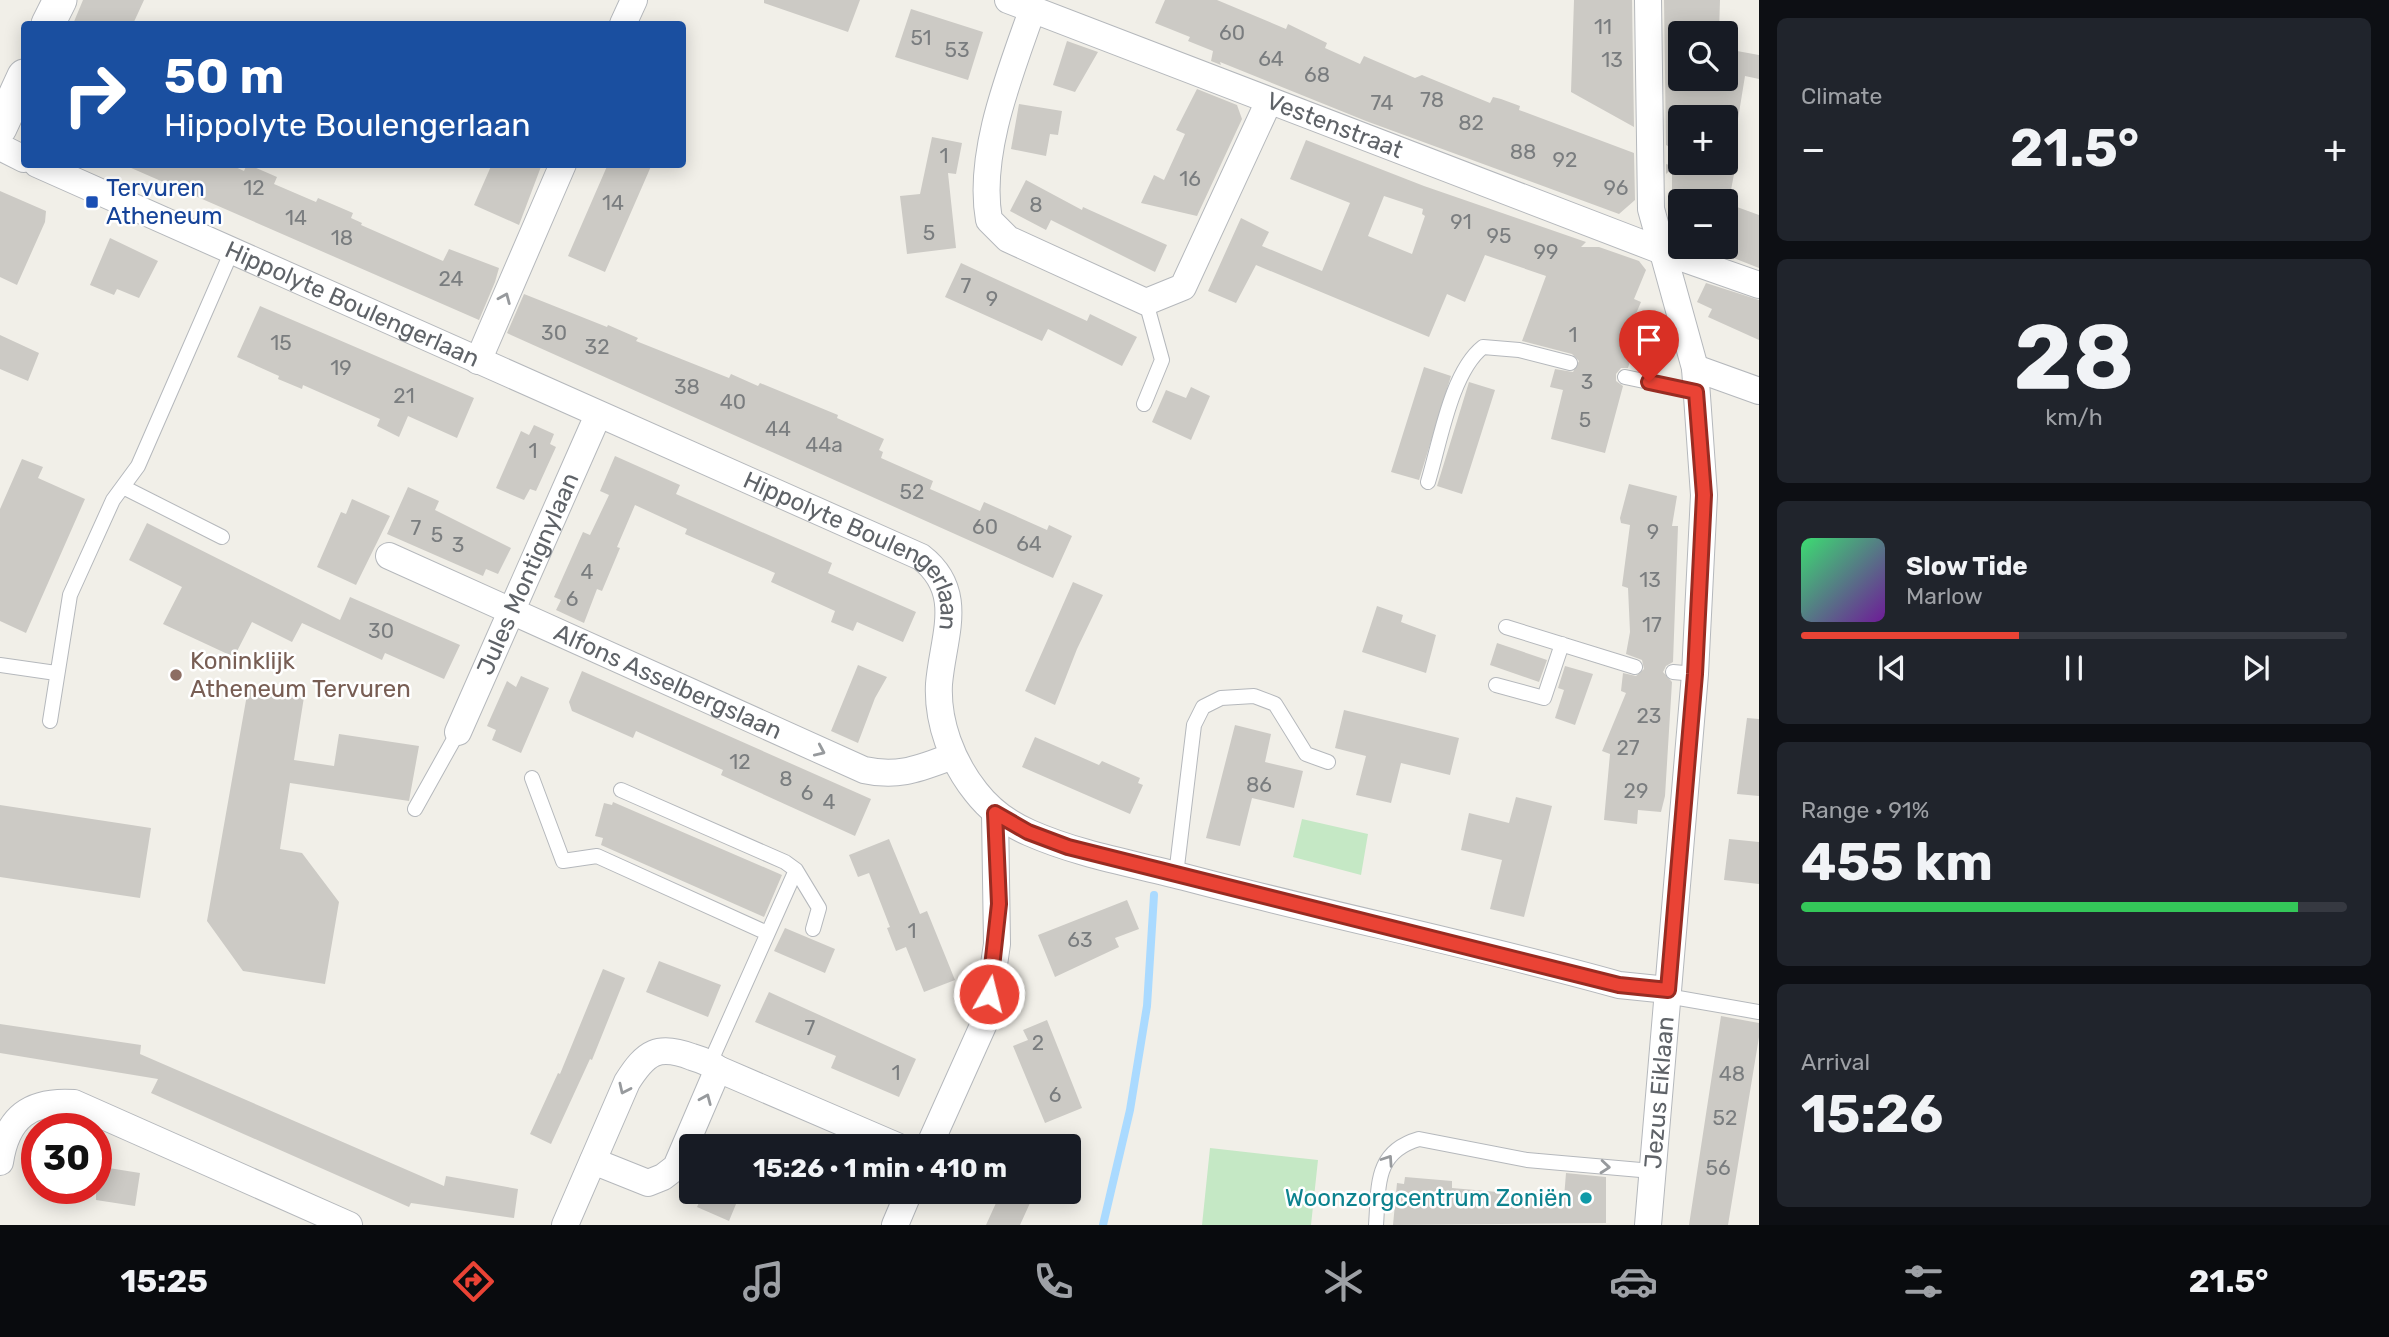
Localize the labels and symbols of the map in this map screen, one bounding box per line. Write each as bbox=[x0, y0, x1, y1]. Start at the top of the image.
house number: 11 bbox=[1594, 14, 1612, 39]
house number: 60 bbox=[1219, 20, 1245, 45]
house number: 51 bbox=[910, 25, 932, 50]
house number: 53 bbox=[944, 37, 970, 62]
house number: 64 bbox=[1258, 46, 1284, 71]
house number: 13 bbox=[1601, 47, 1623, 72]
house number: 68 bbox=[1304, 62, 1330, 87]
street label: Vestenstraat bbox=[1263, 87, 1407, 164]
house number: 78 bbox=[1420, 87, 1444, 112]
house number: 74 bbox=[1370, 90, 1394, 115]
house number: 82 bbox=[1458, 110, 1484, 135]
house number: 88 bbox=[1510, 139, 1536, 164]
house number: 1 bbox=[940, 143, 949, 168]
house number: 92 bbox=[1553, 147, 1577, 172]
house number: 16 bbox=[1179, 166, 1201, 191]
place label: Tervuren Atheneum bbox=[106, 174, 223, 230]
house number: 12 bbox=[243, 175, 265, 200]
house number: 96 bbox=[1604, 175, 1628, 200]
house number: 14 bbox=[602, 190, 624, 215]
house number: 8 bbox=[1029, 192, 1043, 217]
marker: Tervuren Atheneum bbox=[84, 194, 100, 210]
house number: 14 bbox=[285, 205, 307, 230]
house number: 91 bbox=[1450, 209, 1472, 234]
house number: 5 bbox=[923, 220, 935, 245]
house number: 95 bbox=[1487, 223, 1511, 248]
house number: 18 bbox=[331, 225, 353, 250]
street label: Hippolyte Boulengerlaan bbox=[221, 235, 484, 373]
house number: 99 bbox=[1534, 239, 1558, 264]
house number: 24 bbox=[438, 266, 464, 291]
house number: 7 bbox=[961, 273, 972, 298]
house number: 9 bbox=[986, 286, 998, 311]
one-way arrow bbox=[497, 293, 511, 306]
pin bbox=[1619, 310, 1679, 382]
house number: 30 bbox=[541, 320, 567, 345]
house number: 1 bbox=[1569, 322, 1578, 347]
house number: 15 bbox=[270, 330, 292, 355]
house number: 32 bbox=[585, 334, 609, 359]
house number: 19 bbox=[330, 355, 352, 380]
house number: 3 bbox=[1581, 369, 1593, 394]
house number: 38 bbox=[674, 374, 700, 399]
house number: 21 bbox=[393, 383, 415, 408]
house number: 40 bbox=[720, 389, 746, 414]
house number: 5 bbox=[1579, 407, 1591, 432]
house number: 44 bbox=[765, 416, 791, 441]
house number: 44a bbox=[805, 432, 843, 457]
house number: 1 bbox=[529, 438, 538, 463]
street label: Hippolyte Boulengerlaan bbox=[739, 466, 963, 631]
street label: Jules Montignylaan bbox=[471, 468, 585, 679]
house number: 52 bbox=[900, 479, 924, 504]
house number: 60 bbox=[972, 514, 998, 539]
house number: 7 bbox=[411, 515, 422, 540]
house number: 9 bbox=[1647, 519, 1659, 544]
house number: 5 bbox=[431, 522, 443, 547]
house number: 64 bbox=[1016, 531, 1042, 556]
house number: 3 bbox=[452, 532, 464, 557]
house number: 4 bbox=[580, 559, 594, 584]
house number: 13 bbox=[1639, 567, 1661, 592]
house number: 6 bbox=[566, 586, 578, 611]
house number: 17 bbox=[1642, 612, 1662, 637]
house number: 30 bbox=[368, 618, 394, 643]
street label: Alfons Asselbergslaan bbox=[550, 618, 786, 745]
place label: Koninklijk Atheneum Tervuren bbox=[190, 647, 411, 703]
marker: Koninklijk Atheneum Tervuren bbox=[168, 667, 184, 683]
house number: 23 bbox=[1637, 703, 1661, 728]
house number: 27 bbox=[1616, 735, 1640, 760]
one-way arrow bbox=[813, 743, 825, 757]
house number: 12 bbox=[729, 749, 751, 774]
house number: 8 bbox=[779, 766, 793, 791]
house number: 86 bbox=[1246, 772, 1272, 797]
house number: 29 bbox=[1624, 778, 1648, 803]
house number: 6 bbox=[801, 780, 813, 805]
house number: 4 bbox=[822, 789, 836, 814]
house number: 1 bbox=[908, 918, 917, 943]
house number: 63 bbox=[1067, 927, 1093, 952]
position arrow bbox=[952, 957, 1026, 1031]
house number: 7 bbox=[805, 1015, 816, 1040]
street label: Jezus Eiklaan bbox=[1639, 1015, 1680, 1170]
house number: 2 bbox=[1032, 1030, 1044, 1055]
house number: 1 bbox=[892, 1060, 901, 1085]
house number: 48 bbox=[1719, 1061, 1745, 1086]
one-way arrow bbox=[618, 1082, 632, 1094]
house number: 6 bbox=[1049, 1082, 1061, 1107]
one-way arrow bbox=[698, 1094, 712, 1106]
house number: 52 bbox=[1713, 1105, 1737, 1130]
speed limit sign: 30 bbox=[21, 1113, 112, 1204]
one-way arrow bbox=[1380, 1155, 1393, 1168]
house number: 56 bbox=[1705, 1155, 1731, 1180]
one-way arrow bbox=[1600, 1159, 1611, 1174]
place label: Woonzorgcentrum Zoniën bbox=[1285, 1184, 1572, 1212]
marker: Woonzorgcentrum Zoniën bbox=[1578, 1190, 1594, 1206]

